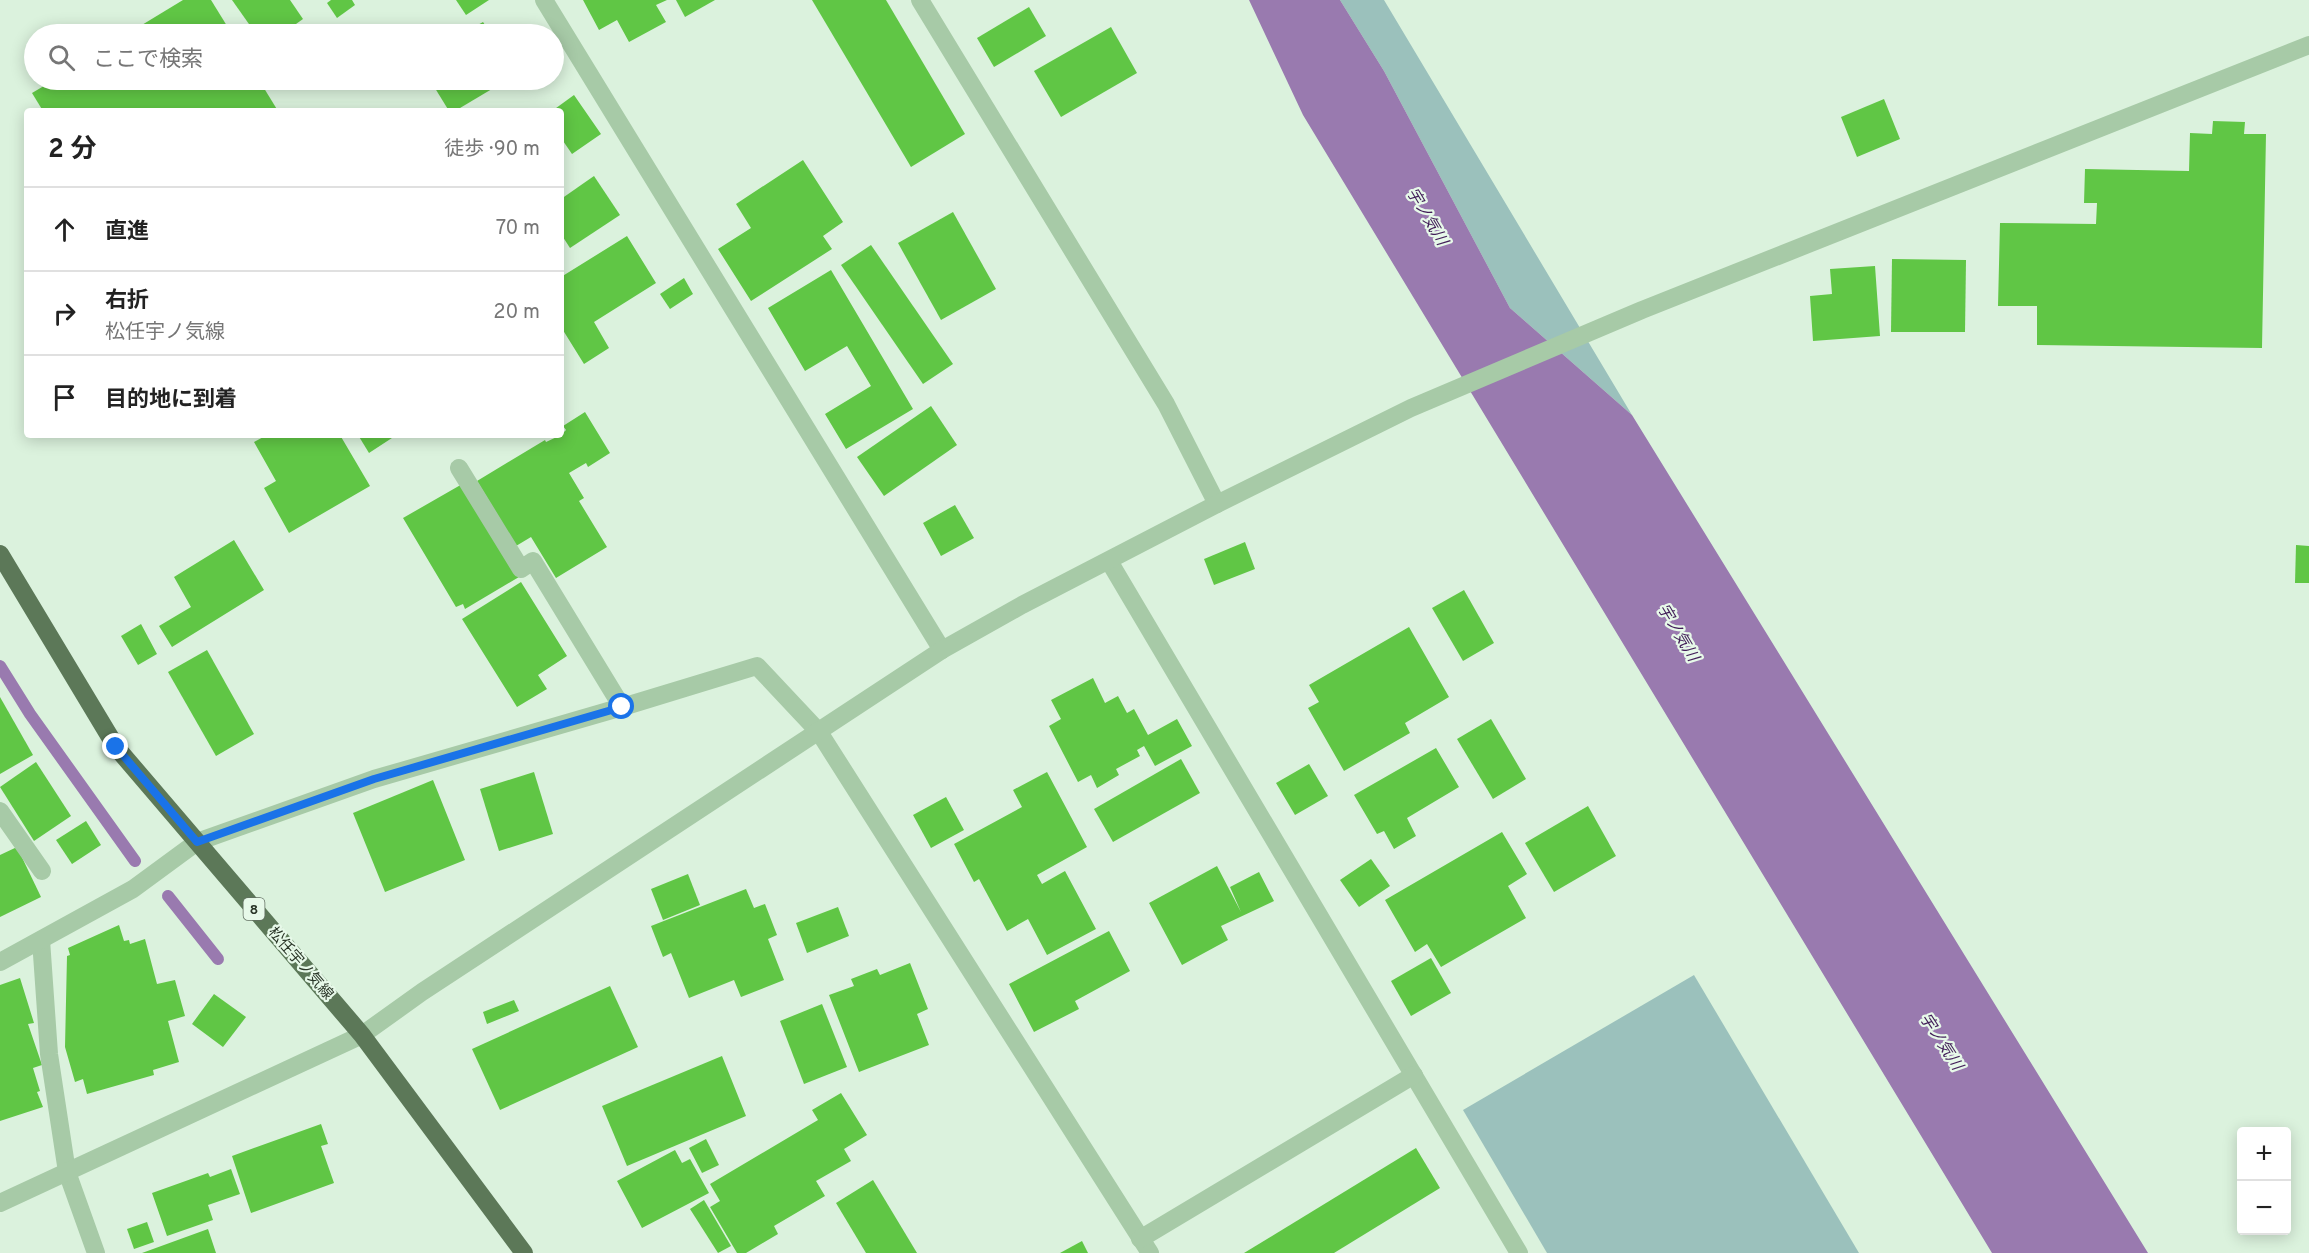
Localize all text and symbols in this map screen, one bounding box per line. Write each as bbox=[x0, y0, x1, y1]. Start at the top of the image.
search box bbox=[24, 24, 564, 90]
icon: search bbox=[45, 41, 78, 74]
text: ここで検索 bbox=[93, 47, 203, 74]
text: 2 分 bbox=[48, 134, 96, 167]
text: 徒歩 · 90 m bbox=[444, 137, 540, 163]
water label: 宇ノ気川 bbox=[1401, 184, 1452, 251]
icon: ahead bbox=[48, 213, 81, 246]
text: 70 m bbox=[496, 216, 540, 242]
text: 直進 bbox=[105, 219, 149, 246]
text: 右折 bbox=[105, 288, 149, 315]
icon: right bbox=[48, 297, 81, 330]
text: 20 m bbox=[493, 300, 540, 326]
text: 松任宇ノ気線 bbox=[105, 320, 225, 346]
icon: arrive bbox=[48, 381, 81, 414]
text: 目的地に到着 bbox=[105, 387, 237, 414]
water label: 宇ノ気川 bbox=[1652, 600, 1703, 667]
route start bbox=[608, 693, 634, 719]
route end bbox=[102, 733, 128, 759]
road number: 8 bbox=[244, 898, 264, 920]
street label: 松任宇ノ気線 bbox=[263, 924, 337, 1004]
water label: 宇ノ気川 bbox=[1915, 1010, 1967, 1076]
map controls bbox=[2237, 1127, 2291, 1235]
button: + bbox=[2237, 1127, 2291, 1181]
button: − bbox=[2237, 1181, 2291, 1235]

